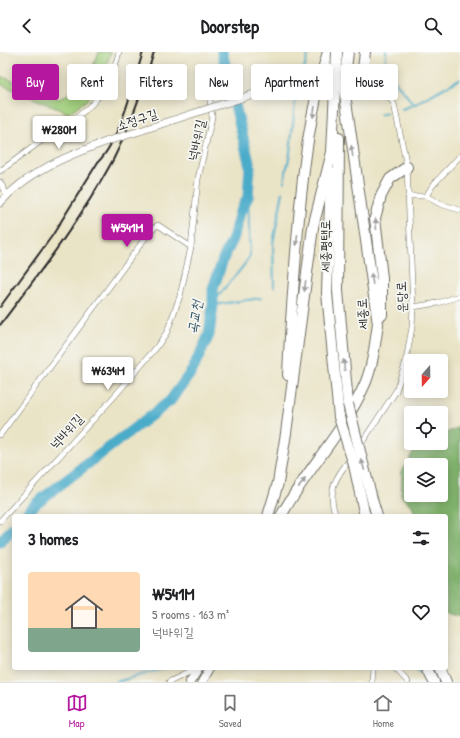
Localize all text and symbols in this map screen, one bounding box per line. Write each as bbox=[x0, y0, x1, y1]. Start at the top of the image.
text: Doorstep bbox=[201, 14, 259, 39]
icon: back bbox=[16, 15, 38, 37]
icon: search bbox=[422, 15, 444, 37]
chip: Buy bbox=[12, 64, 59, 100]
chip: Rent bbox=[67, 64, 118, 100]
chip: Filters bbox=[126, 64, 187, 100]
chip: New bbox=[195, 64, 243, 100]
chip: Apartment bbox=[251, 64, 333, 100]
chip: House bbox=[341, 64, 398, 100]
street label: 소정구길 bbox=[114, 104, 160, 134]
one-way arrow bbox=[311, 105, 317, 118]
pin: ₩280M bbox=[31, 116, 87, 150]
street label: 넉바위길 bbox=[183, 118, 209, 162]
text: ₩280M bbox=[42, 120, 76, 138]
one-way arrow bbox=[349, 145, 355, 157]
pin: ₩541M bbox=[99, 214, 155, 248]
text: ₩541M bbox=[111, 218, 143, 236]
one-way arrow bbox=[373, 218, 379, 230]
street label: 세종평택로 bbox=[316, 220, 334, 272]
one-way arrow bbox=[294, 234, 300, 246]
one-way arrow bbox=[369, 273, 375, 286]
one-way arrow bbox=[302, 280, 308, 292]
street label: 운당로 bbox=[391, 281, 411, 313]
water label: 곡교천 bbox=[182, 297, 206, 335]
street label: 세종로 bbox=[352, 298, 372, 330]
north arrow bbox=[404, 354, 448, 398]
map controls bbox=[404, 354, 448, 502]
pin: ₩634M bbox=[80, 357, 136, 391]
one-way arrow bbox=[341, 359, 347, 371]
text: ₩634M bbox=[91, 361, 125, 379]
button: locate bbox=[404, 406, 448, 450]
street label: 넉바위길 bbox=[45, 410, 87, 452]
button: layers bbox=[404, 458, 448, 502]
one-way arrow bbox=[360, 459, 366, 471]
one-way arrow bbox=[298, 478, 306, 489]
text: 3 homes bbox=[28, 527, 78, 550]
icon: filters bbox=[410, 527, 432, 549]
text: ₩541M bbox=[152, 582, 195, 605]
icon: home bbox=[60, 588, 108, 636]
icon: heart bbox=[410, 601, 432, 623]
text: 5 rooms · 163 m² bbox=[152, 605, 229, 623]
text: 넉바위길 bbox=[152, 623, 194, 641]
tab: Map bbox=[66, 692, 88, 730]
tab: Saved bbox=[219, 692, 241, 730]
tab: Home bbox=[372, 692, 394, 730]

